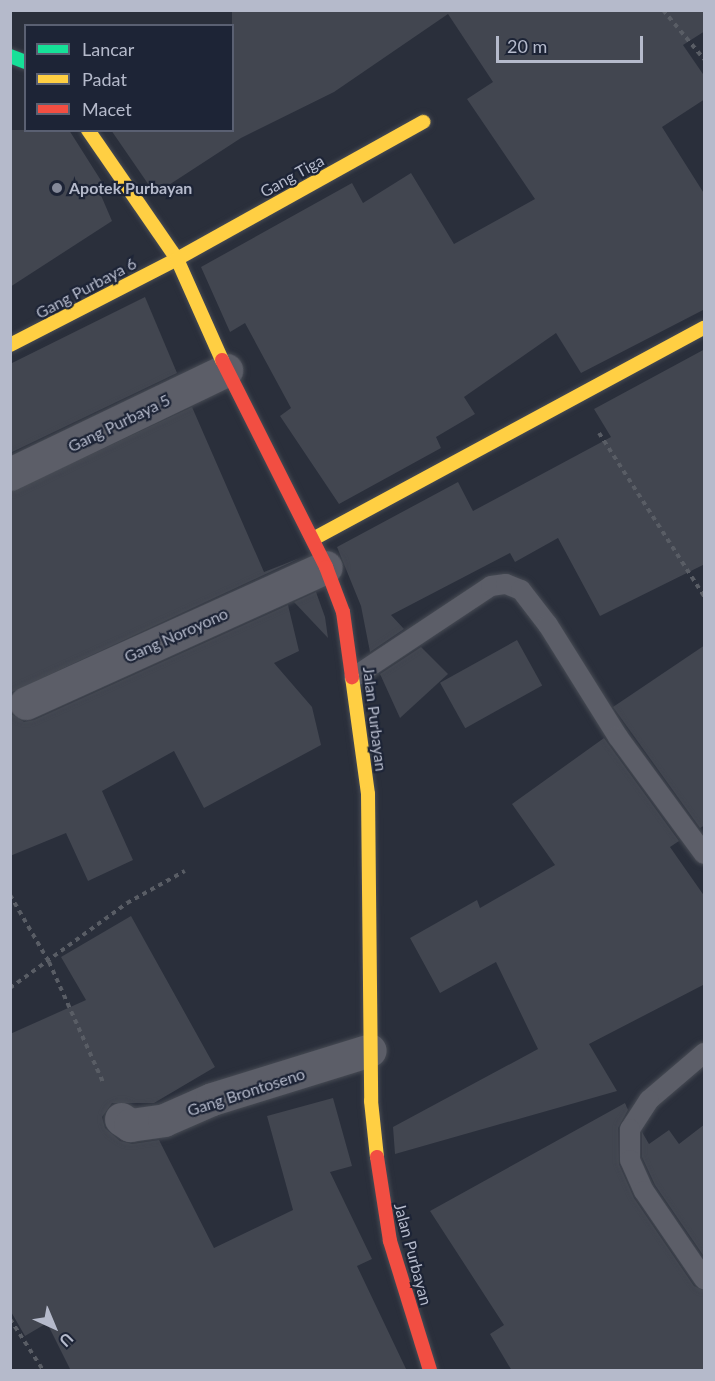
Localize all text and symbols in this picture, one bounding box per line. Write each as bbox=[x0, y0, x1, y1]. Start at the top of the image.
legend bbox=[24, 24, 234, 132]
scale bar bbox=[499, 24, 646, 62]
text: 20 m bbox=[507, 35, 547, 57]
text: Lancar bbox=[82, 38, 134, 60]
text: Padat bbox=[82, 68, 127, 90]
text: Macet bbox=[82, 98, 132, 120]
street label: Gang Tiga bbox=[257, 151, 327, 201]
place label: Apotek Purbayan bbox=[69, 178, 192, 198]
marker: Apotek Purbayan bbox=[50, 181, 64, 195]
street label: Gang Purbaya 6 bbox=[32, 253, 140, 323]
street label: Gang Purbaya 5 bbox=[65, 390, 173, 456]
street label: Gang Noroyono bbox=[121, 604, 231, 666]
street label: Jalan Purbayan bbox=[359, 666, 391, 772]
street label: Gang Brontoseno bbox=[185, 1064, 307, 1120]
street label: Jalan Purbayan bbox=[390, 1201, 436, 1307]
north arrow bbox=[24, 1297, 84, 1357]
text: U bbox=[56, 1329, 78, 1351]

